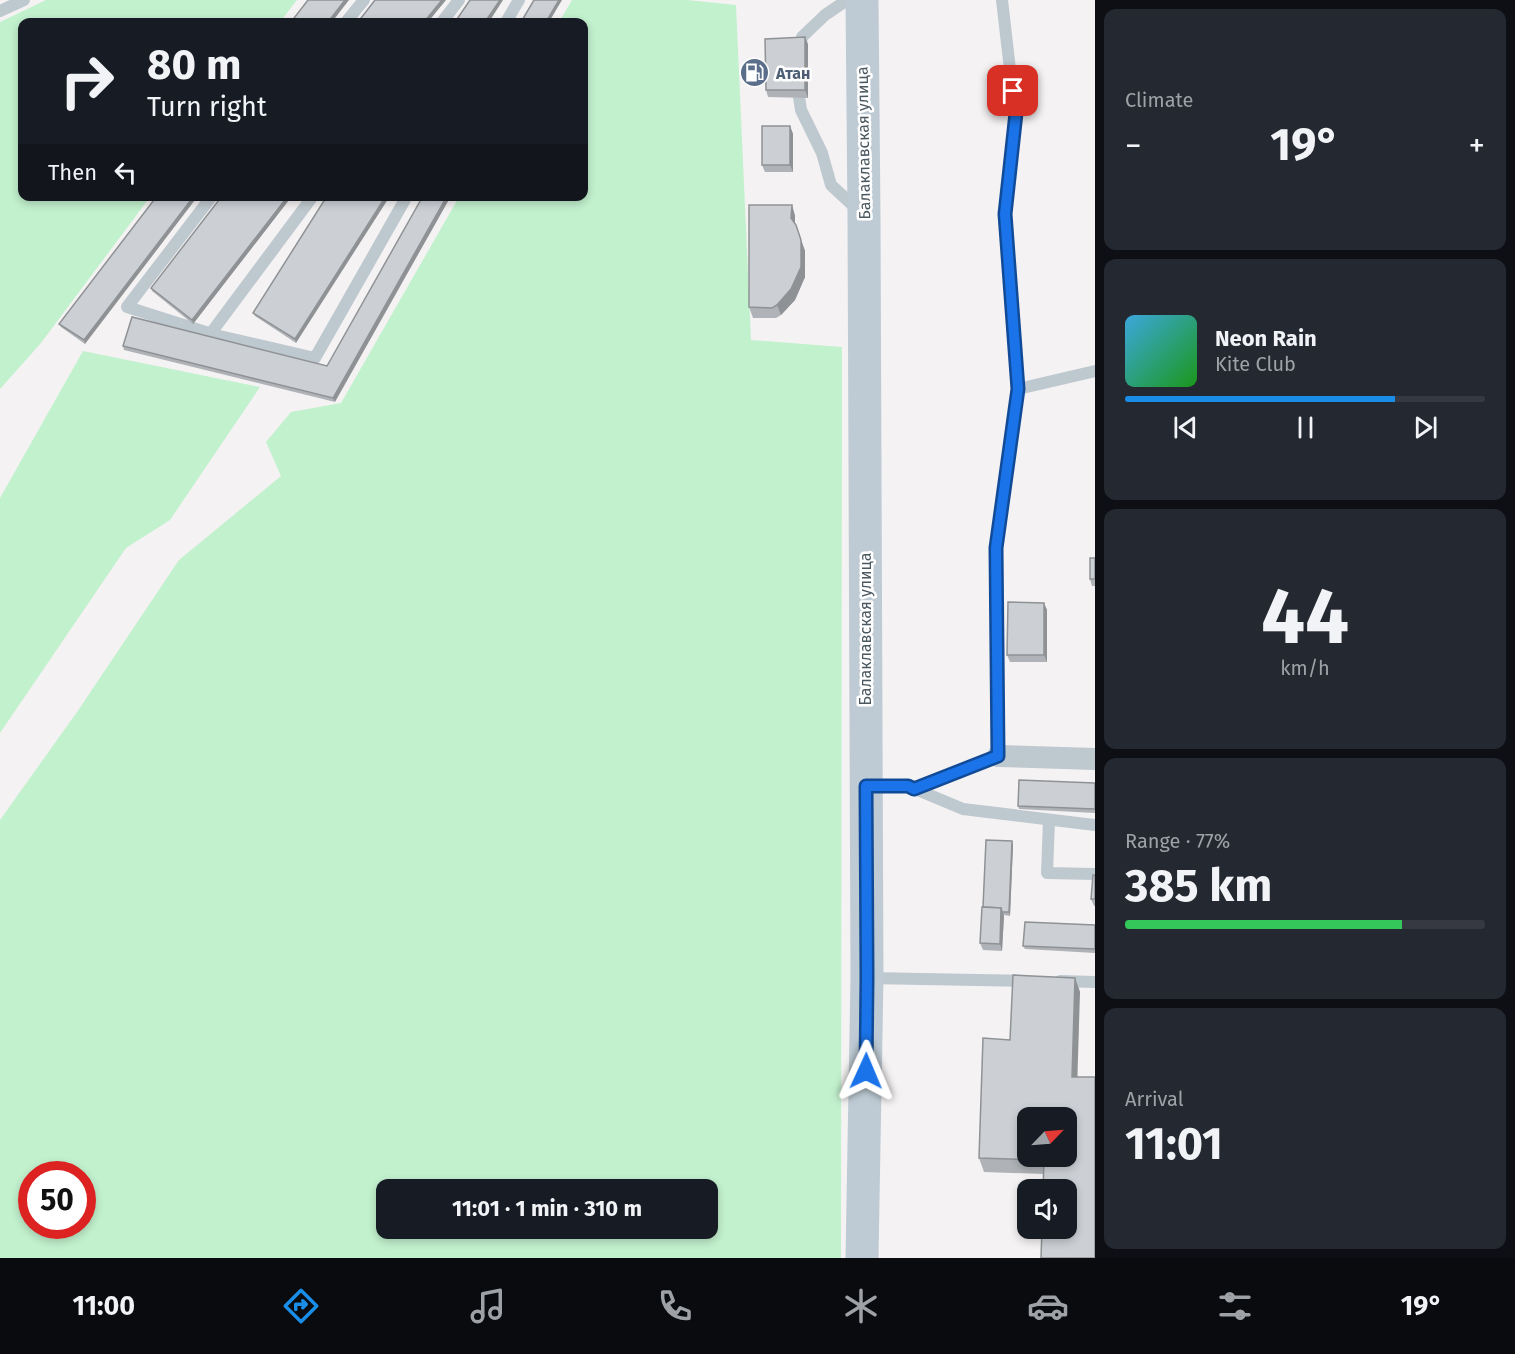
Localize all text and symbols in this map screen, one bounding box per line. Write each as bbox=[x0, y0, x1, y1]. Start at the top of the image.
text: 80 m bbox=[147, 40, 241, 90]
icon: right bbox=[48, 42, 126, 120]
fuel station icon: Атан bbox=[739, 57, 771, 89]
place label: Атан bbox=[775, 64, 810, 83]
pin bbox=[987, 65, 1038, 116]
street label: Балаклавская улица bbox=[853, 66, 874, 220]
icon: arrive bbox=[996, 74, 1029, 107]
text: Climate bbox=[1125, 88, 1193, 112]
text: Turn right bbox=[147, 91, 267, 123]
text: 19° bbox=[1270, 118, 1340, 172]
text: − bbox=[1125, 126, 1142, 166]
text: + bbox=[1469, 126, 1485, 166]
icon: left bbox=[109, 156, 142, 189]
text: Then bbox=[48, 159, 97, 186]
text: Neon Rain bbox=[1215, 325, 1317, 352]
text: Kite Club bbox=[1215, 352, 1296, 376]
icon: previous bbox=[1169, 411, 1202, 444]
icon: pause bbox=[1289, 411, 1322, 444]
icon: next bbox=[1409, 411, 1442, 444]
street label: Балаклавская улица bbox=[856, 552, 875, 706]
text: 44 bbox=[1261, 570, 1349, 664]
text: km/h bbox=[1280, 656, 1330, 680]
text: Range · 77% bbox=[1125, 829, 1230, 853]
text: 385 km bbox=[1125, 859, 1272, 913]
position arrow bbox=[834, 1039, 898, 1103]
text: Arrival bbox=[1125, 1087, 1184, 1111]
north arrow bbox=[1017, 1107, 1077, 1167]
map controls bbox=[1017, 1107, 1077, 1239]
text: 11:01 bbox=[1125, 1117, 1223, 1171]
speed limit sign: 50 bbox=[18, 1161, 96, 1239]
button: sound bbox=[1017, 1179, 1077, 1239]
text: 11:01 · 1 min · 310 m bbox=[452, 1195, 642, 1222]
icon: directions bbox=[280, 1285, 322, 1327]
icon: music bbox=[467, 1285, 509, 1327]
icon: phone bbox=[654, 1285, 696, 1327]
icon: climate bbox=[840, 1285, 882, 1327]
icon: car bbox=[1027, 1285, 1069, 1327]
icon: filters bbox=[1214, 1285, 1256, 1327]
text: 11:00 bbox=[72, 1290, 135, 1322]
text: 19° bbox=[1401, 1290, 1443, 1322]

